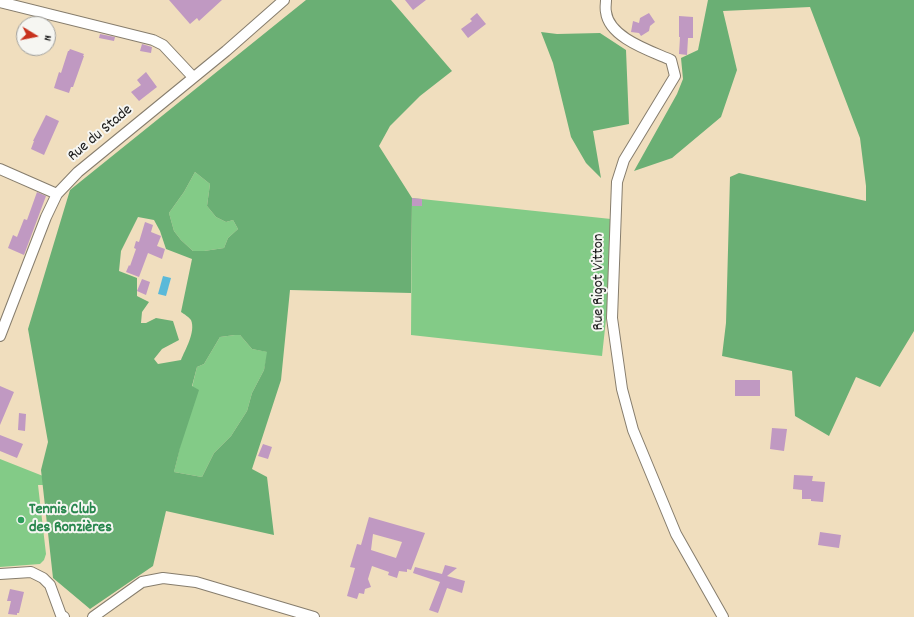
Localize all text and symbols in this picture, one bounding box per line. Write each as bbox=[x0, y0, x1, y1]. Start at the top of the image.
north arrow bbox=[16, 16, 56, 56]
text: N bbox=[38, 34, 55, 42]
street label: Rue du Stade bbox=[65, 101, 137, 167]
street label: Rue Rigot Vitton bbox=[590, 234, 610, 330]
place label: Tennis Club des Ronzières bbox=[29, 501, 112, 539]
marker: Tennis Club des Ronzières bbox=[16, 515, 26, 525]

